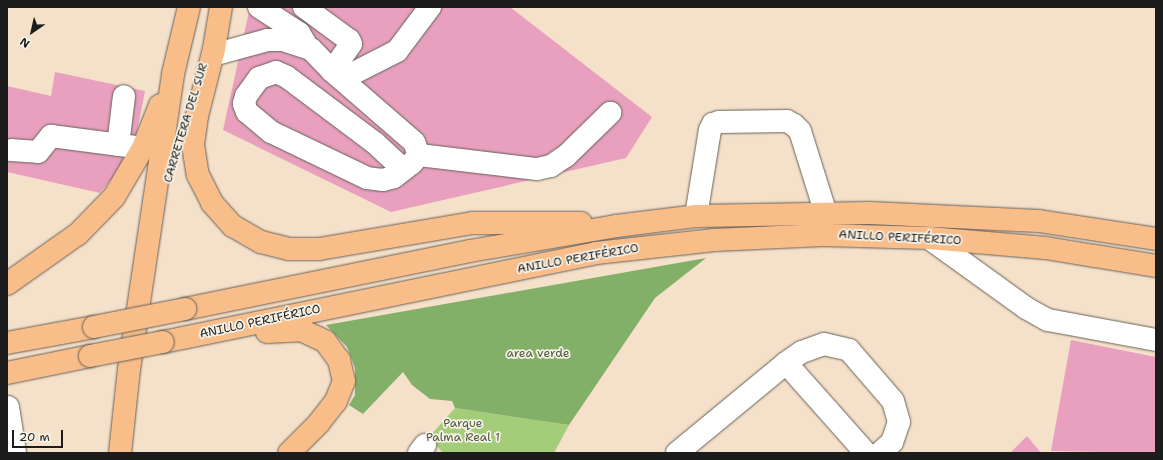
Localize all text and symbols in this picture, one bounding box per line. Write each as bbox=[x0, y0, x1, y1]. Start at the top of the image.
north arrow bbox=[12, 12, 52, 52]
text: N bbox=[17, 34, 33, 51]
street label: CARRETERA DEL SUR bbox=[161, 62, 211, 184]
street label: ANILLO PERIFÉRICO bbox=[838, 228, 962, 248]
street label: ANILLO PERIFÉRICO bbox=[516, 241, 640, 277]
street label: ANILLO PERIFÉRICO bbox=[198, 302, 322, 342]
park label: area verde bbox=[507, 347, 569, 361]
park label: Parque Palma Real 1 bbox=[426, 417, 500, 445]
scale bar bbox=[14, 422, 65, 448]
text: 20 m bbox=[19, 429, 50, 445]

